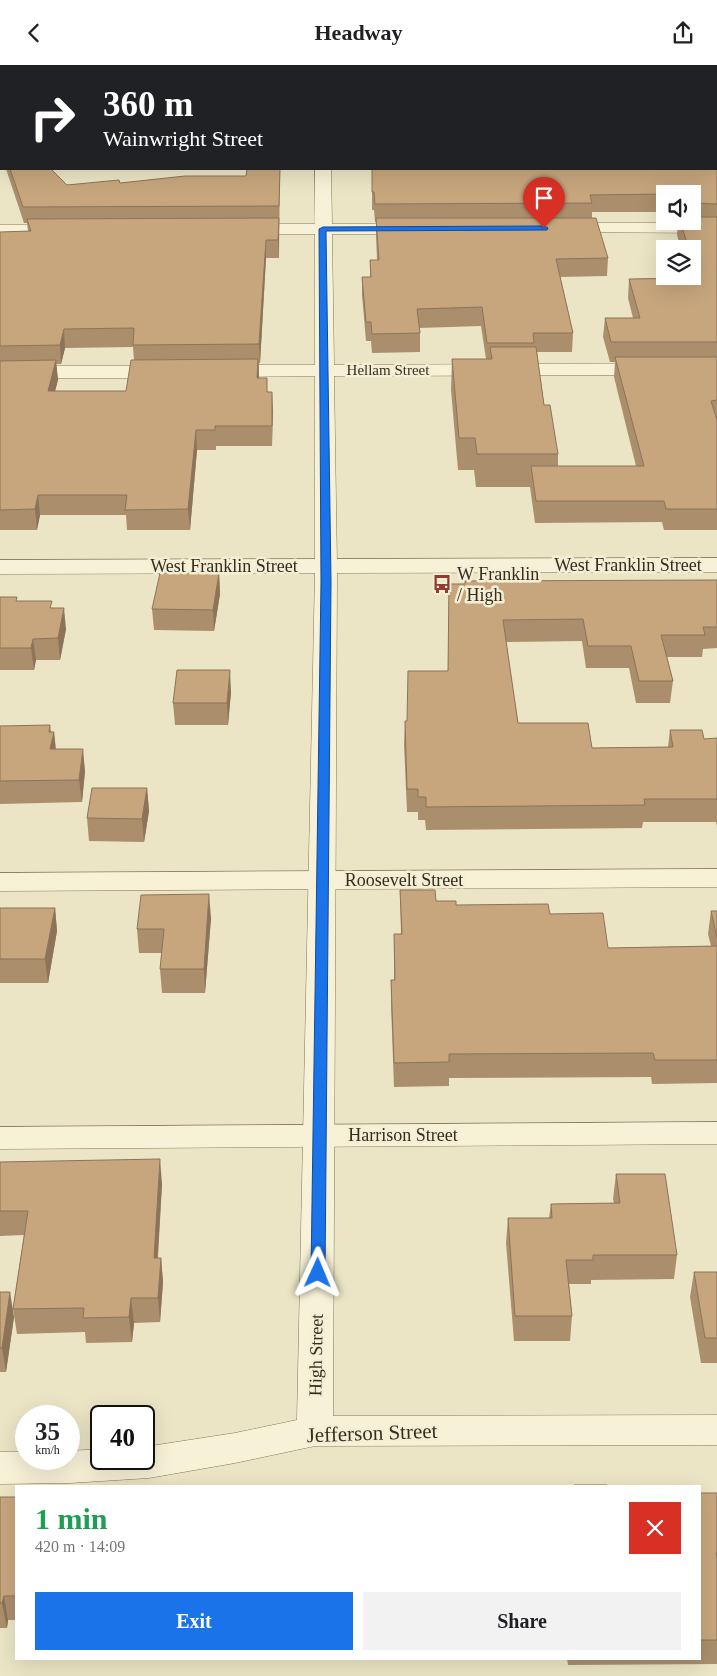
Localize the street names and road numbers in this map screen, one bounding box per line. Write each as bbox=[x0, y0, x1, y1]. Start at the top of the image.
street label: Hellam Street bbox=[347, 362, 430, 378]
street label: West Franklin Street bbox=[554, 555, 702, 575]
street label: West Franklin Street bbox=[150, 556, 298, 576]
street label: Roosevelt Street bbox=[345, 870, 463, 890]
street label: Harrison Street bbox=[348, 1125, 458, 1145]
street label: High Street bbox=[305, 1314, 327, 1396]
street label: Jefferson Street bbox=[306, 1419, 438, 1447]

